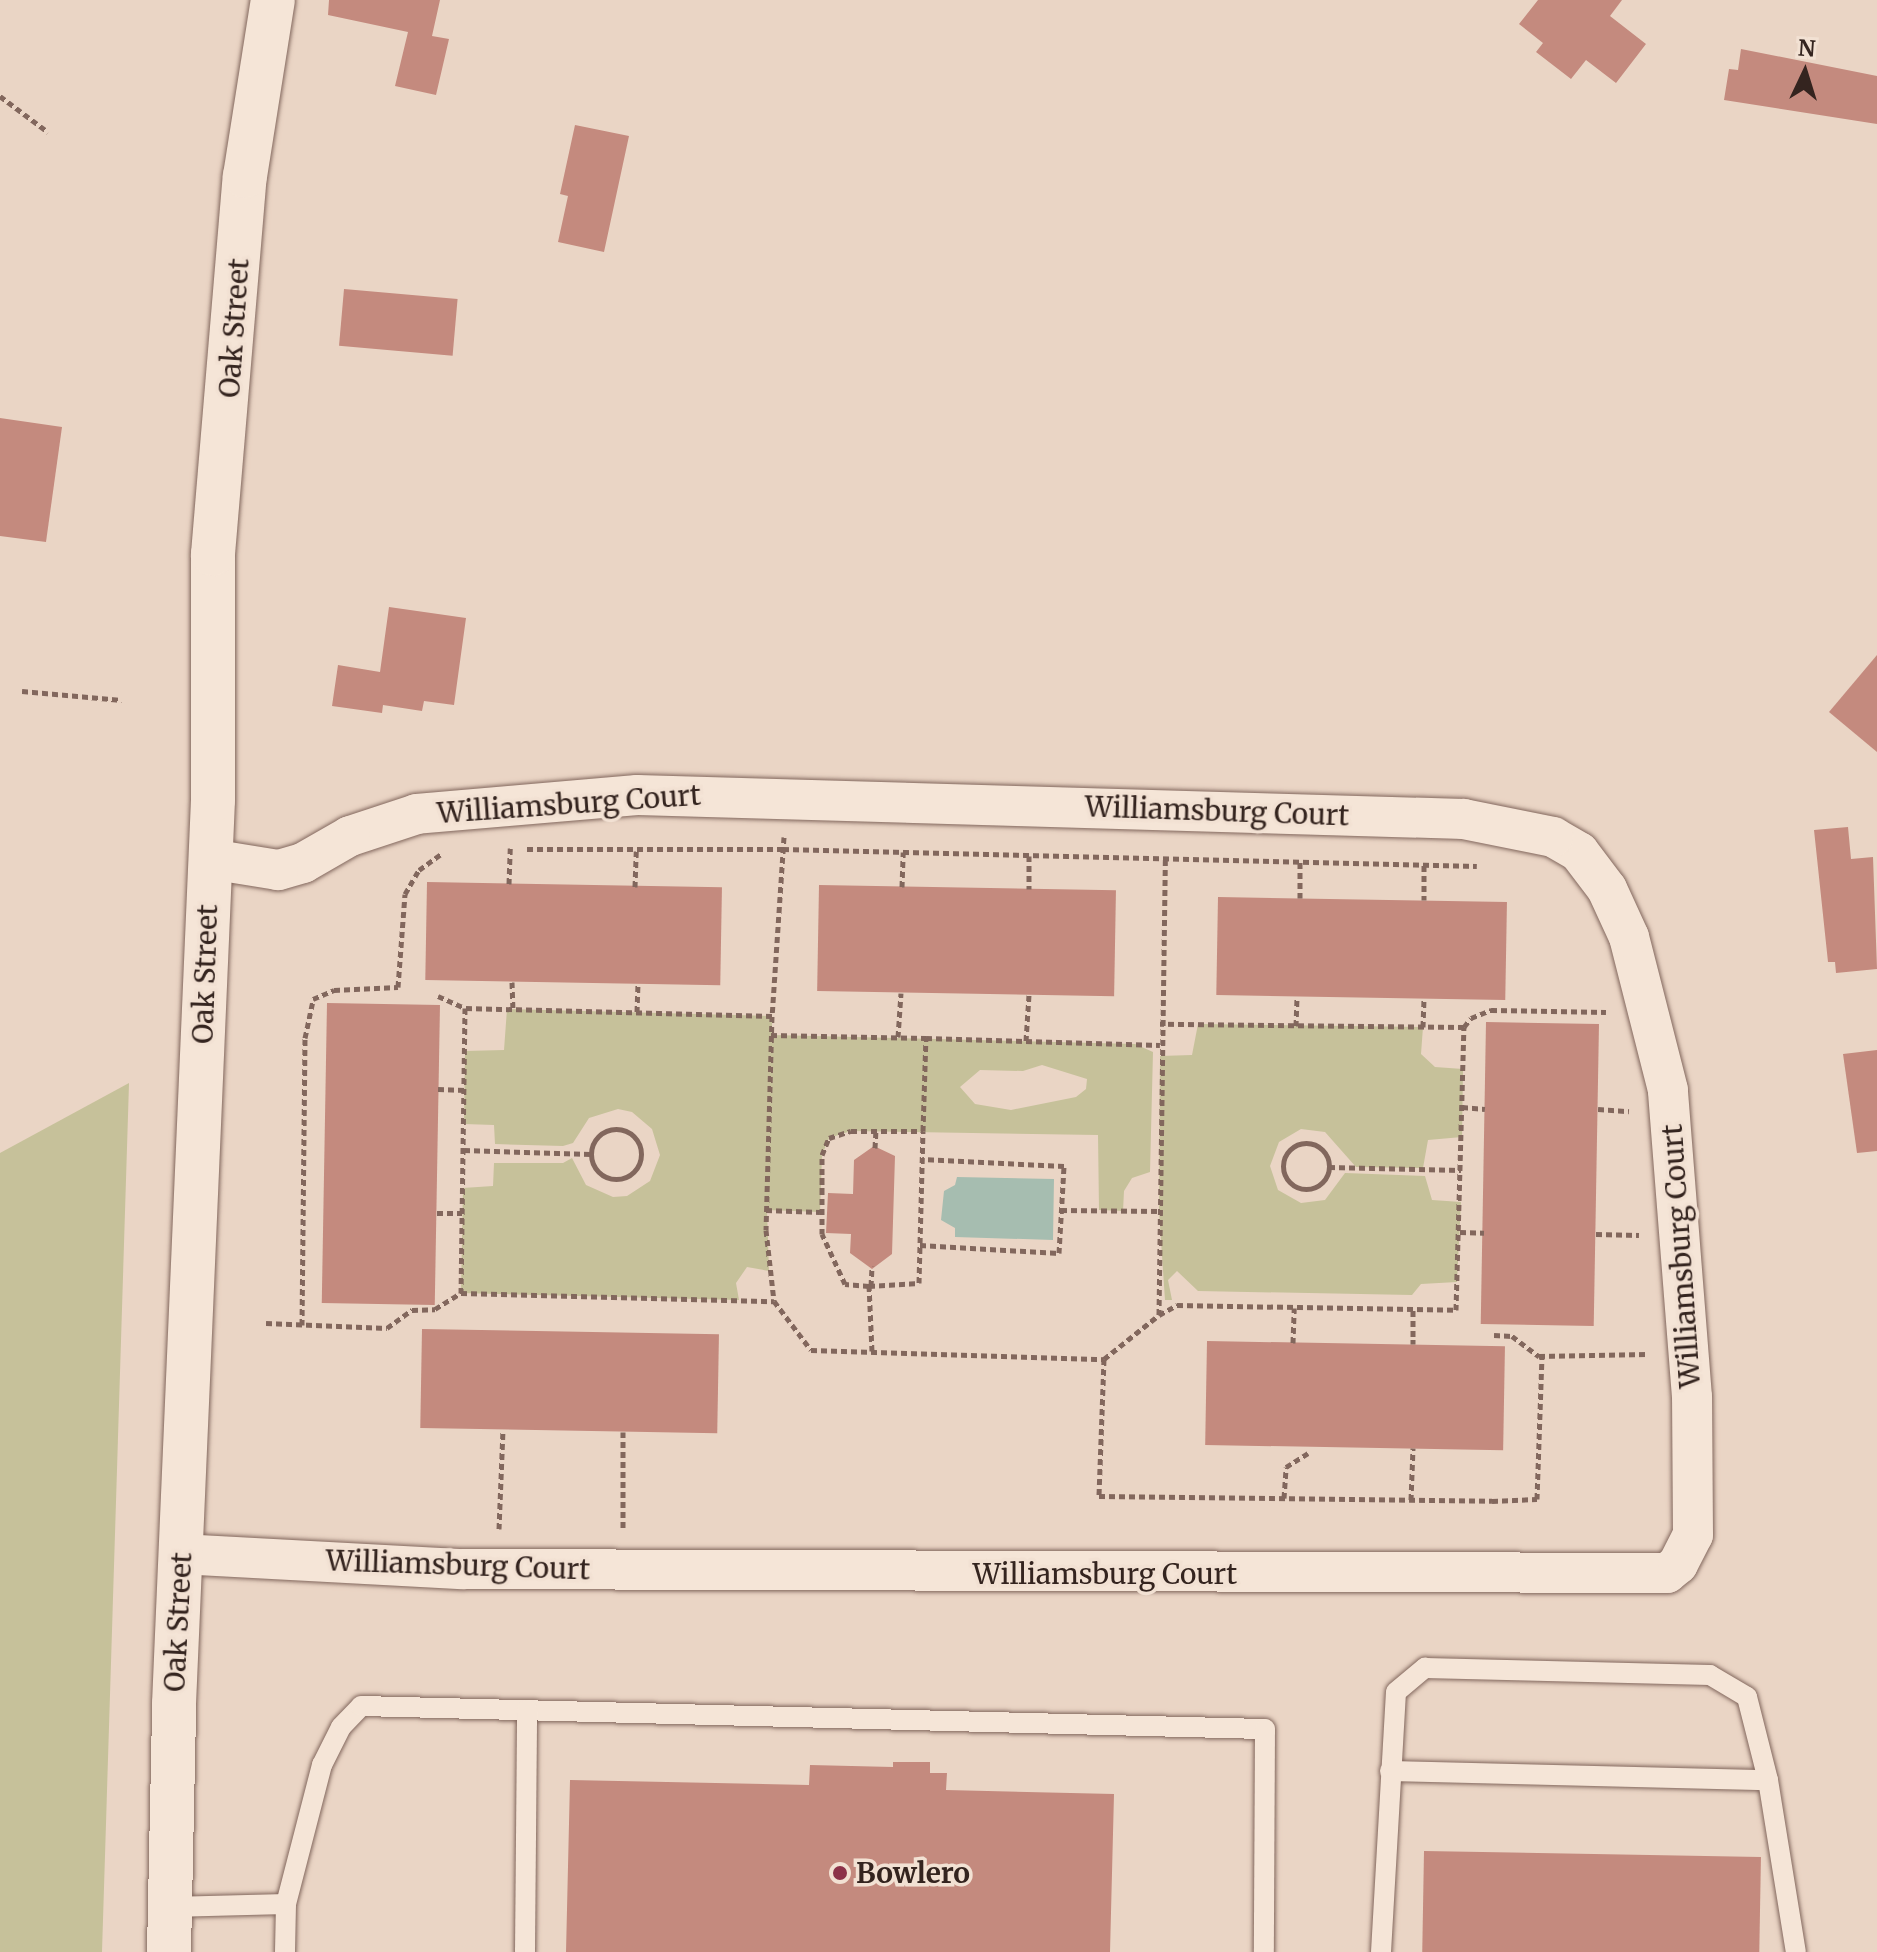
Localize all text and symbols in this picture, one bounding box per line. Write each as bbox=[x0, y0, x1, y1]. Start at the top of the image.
north arrow bbox=[1765, 32, 1845, 112]
text: N bbox=[1797, 33, 1816, 63]
street label: Oak Street bbox=[212, 257, 256, 399]
street label: Williamsburg Court bbox=[436, 778, 702, 830]
street label: Williamsburg Court bbox=[1084, 790, 1350, 832]
street label: Oak Street bbox=[186, 904, 224, 1044]
street label: Williamsburg Court bbox=[1655, 1123, 1707, 1389]
street label: Williamsburg Court bbox=[325, 1544, 591, 1586]
street label: Oak Street bbox=[158, 1551, 198, 1693]
street label: Williamsburg Court bbox=[973, 1557, 1237, 1591]
place label: Bowlero bbox=[856, 1856, 970, 1890]
marker: Bowlero bbox=[831, 1864, 849, 1882]

